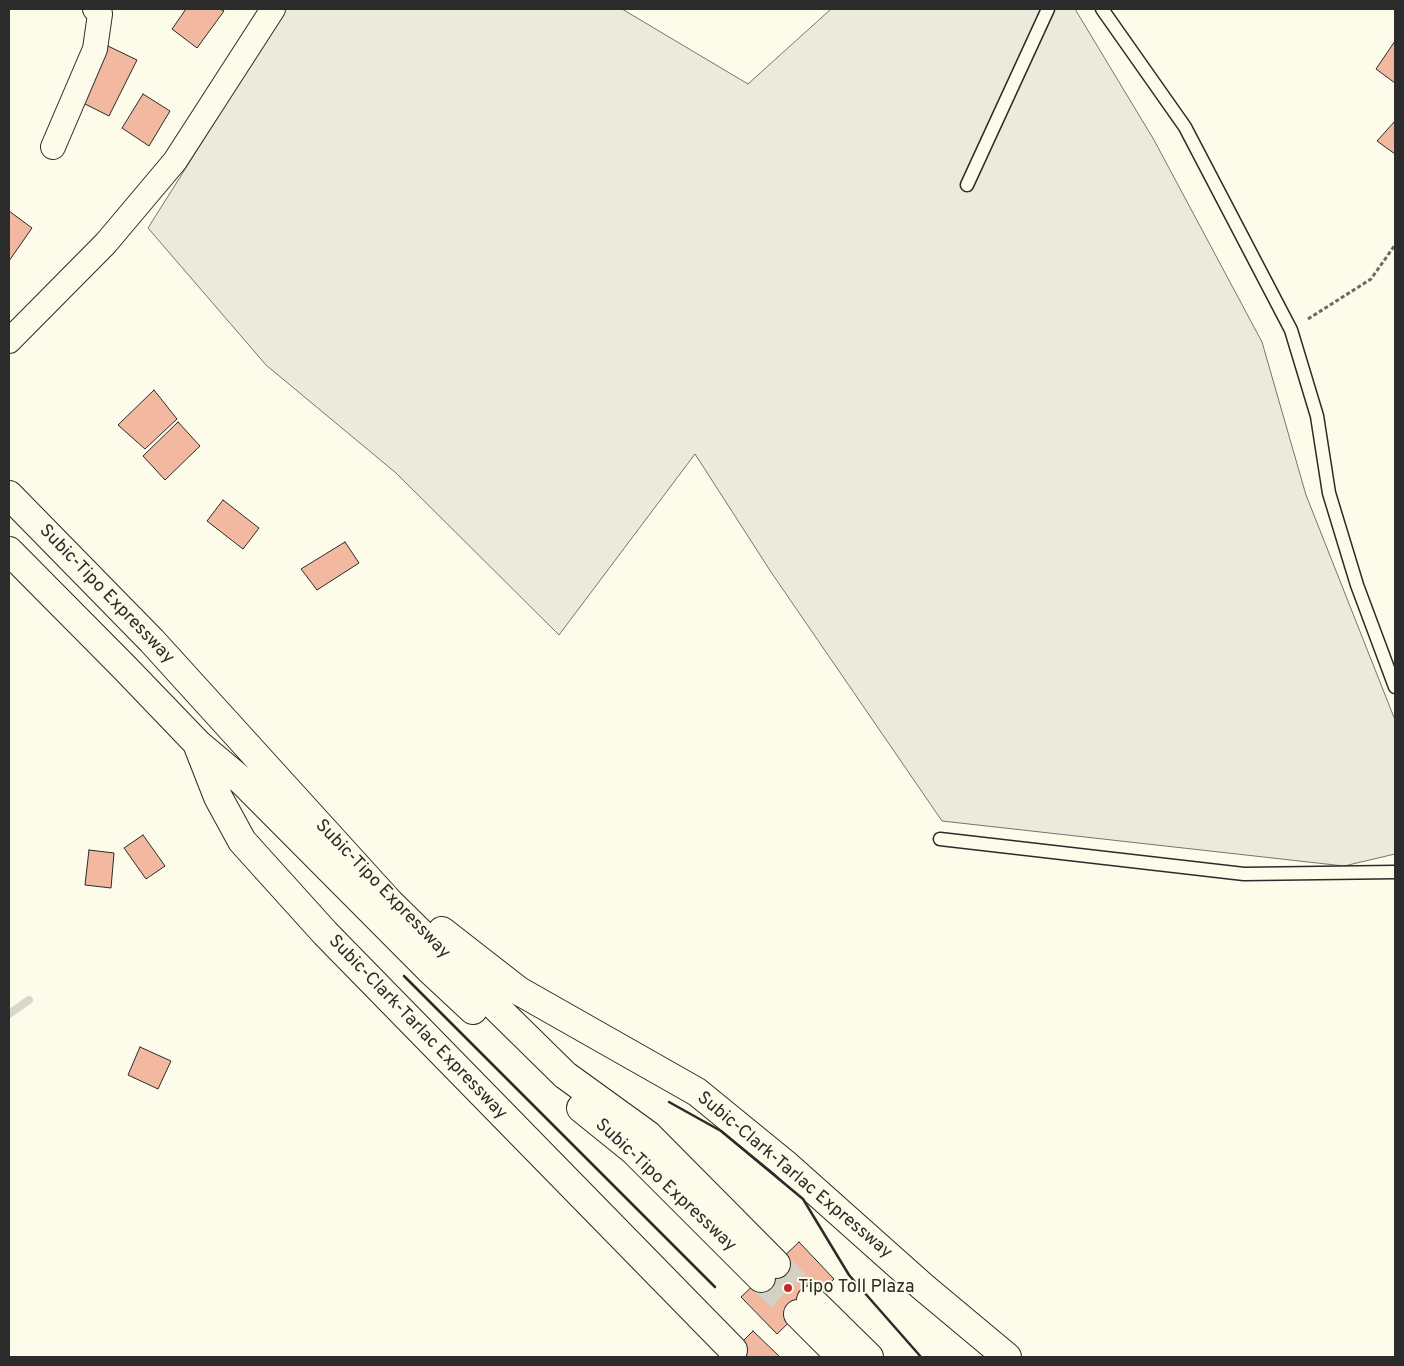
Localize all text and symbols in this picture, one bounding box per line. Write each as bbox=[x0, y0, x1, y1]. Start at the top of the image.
street label: Subic-Tipo Expressway bbox=[34, 521, 178, 669]
street label: Subic-Tipo Expressway bbox=[310, 816, 454, 964]
street label: Subic-Clark-Tarlac Expressway bbox=[323, 931, 511, 1125]
street label: Subic-Clark-Tarlac Expressway bbox=[692, 1088, 896, 1264]
street label: Subic-Tipo Expressway bbox=[590, 1115, 740, 1257]
place label: Tipo Toll Plaza bbox=[798, 1277, 914, 1299]
marker: Tipo Toll Plaza bbox=[782, 1282, 794, 1294]

